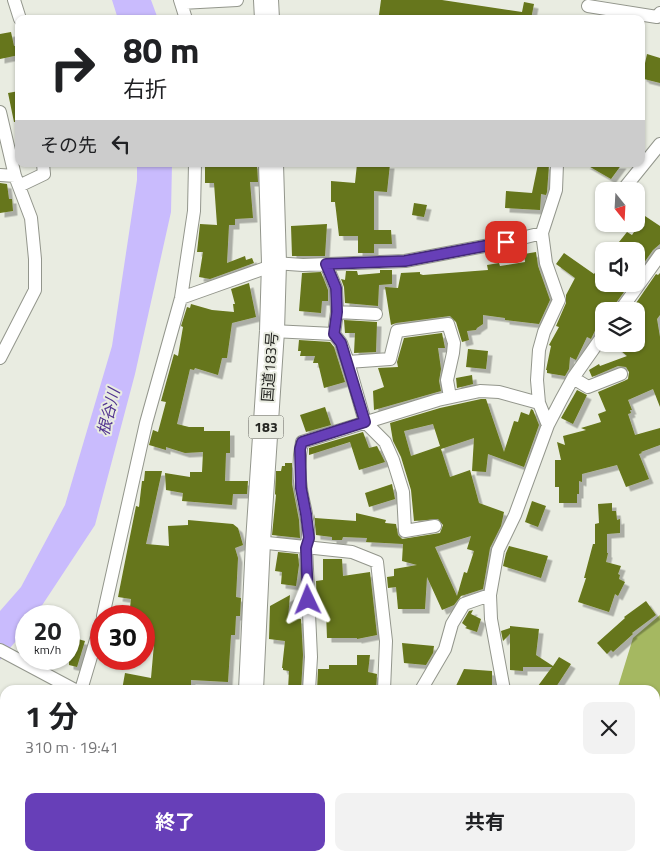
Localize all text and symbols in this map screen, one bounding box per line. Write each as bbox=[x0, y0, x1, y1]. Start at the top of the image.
text: 80 m bbox=[123, 23, 199, 77]
icon: right bbox=[40, 35, 105, 100]
text: 右折 bbox=[123, 72, 167, 106]
text: その先 bbox=[40, 130, 97, 159]
icon: left bbox=[107, 130, 135, 158]
north arrow bbox=[595, 182, 645, 232]
map controls bbox=[595, 182, 645, 352]
pin bbox=[485, 221, 527, 263]
icon: arrive bbox=[492, 228, 520, 256]
button: sound bbox=[595, 242, 645, 292]
button: layers bbox=[595, 302, 645, 352]
street label: 国道183号 bbox=[256, 331, 283, 403]
water label: 根谷川 bbox=[91, 384, 126, 438]
road number: 183 bbox=[248, 416, 284, 438]
position arrow bbox=[281, 573, 333, 625]
speed limit sign: 30 bbox=[90, 605, 155, 670]
text: 20 bbox=[33, 612, 62, 650]
text: km/h bbox=[34, 640, 61, 659]
text: 1 分 bbox=[25, 693, 78, 739]
button: close bbox=[583, 702, 635, 754]
text: 310 m · 19:41 bbox=[25, 735, 119, 759]
button: 終了 bbox=[25, 793, 325, 851]
button: 共有 bbox=[335, 793, 635, 851]

